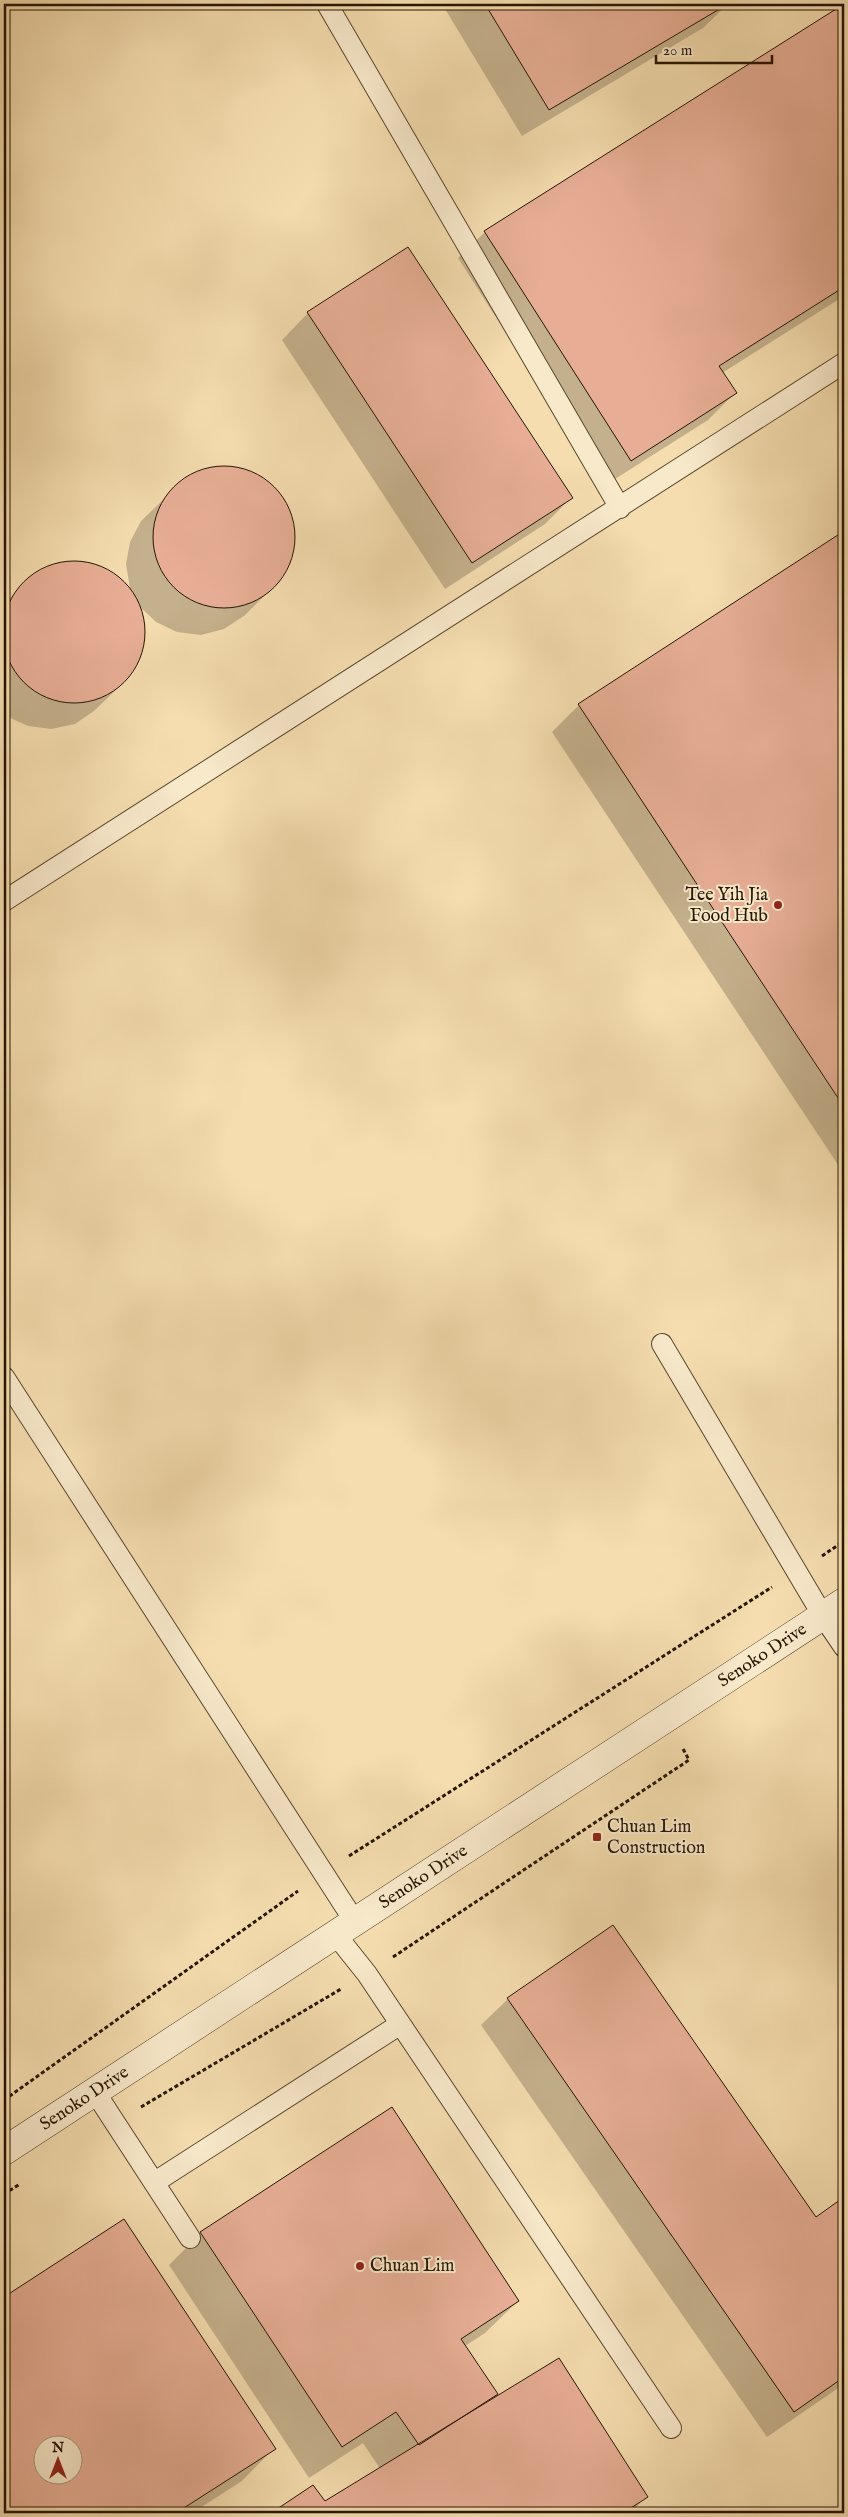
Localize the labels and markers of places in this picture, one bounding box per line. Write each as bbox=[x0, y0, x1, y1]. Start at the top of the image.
place label: Tee Yih Jia Food Hub bbox=[685, 884, 768, 928]
marker: Tee Yih Jia Food Hub bbox=[772, 899, 784, 911]
place label: Chuan Lim Construction bbox=[607, 1816, 706, 1860]
marker: Chuan Lim Construction bbox=[591, 1831, 603, 1843]
place label: Chuan Lim bbox=[370, 2255, 455, 2278]
marker: Chuan Lim bbox=[354, 2260, 366, 2272]

